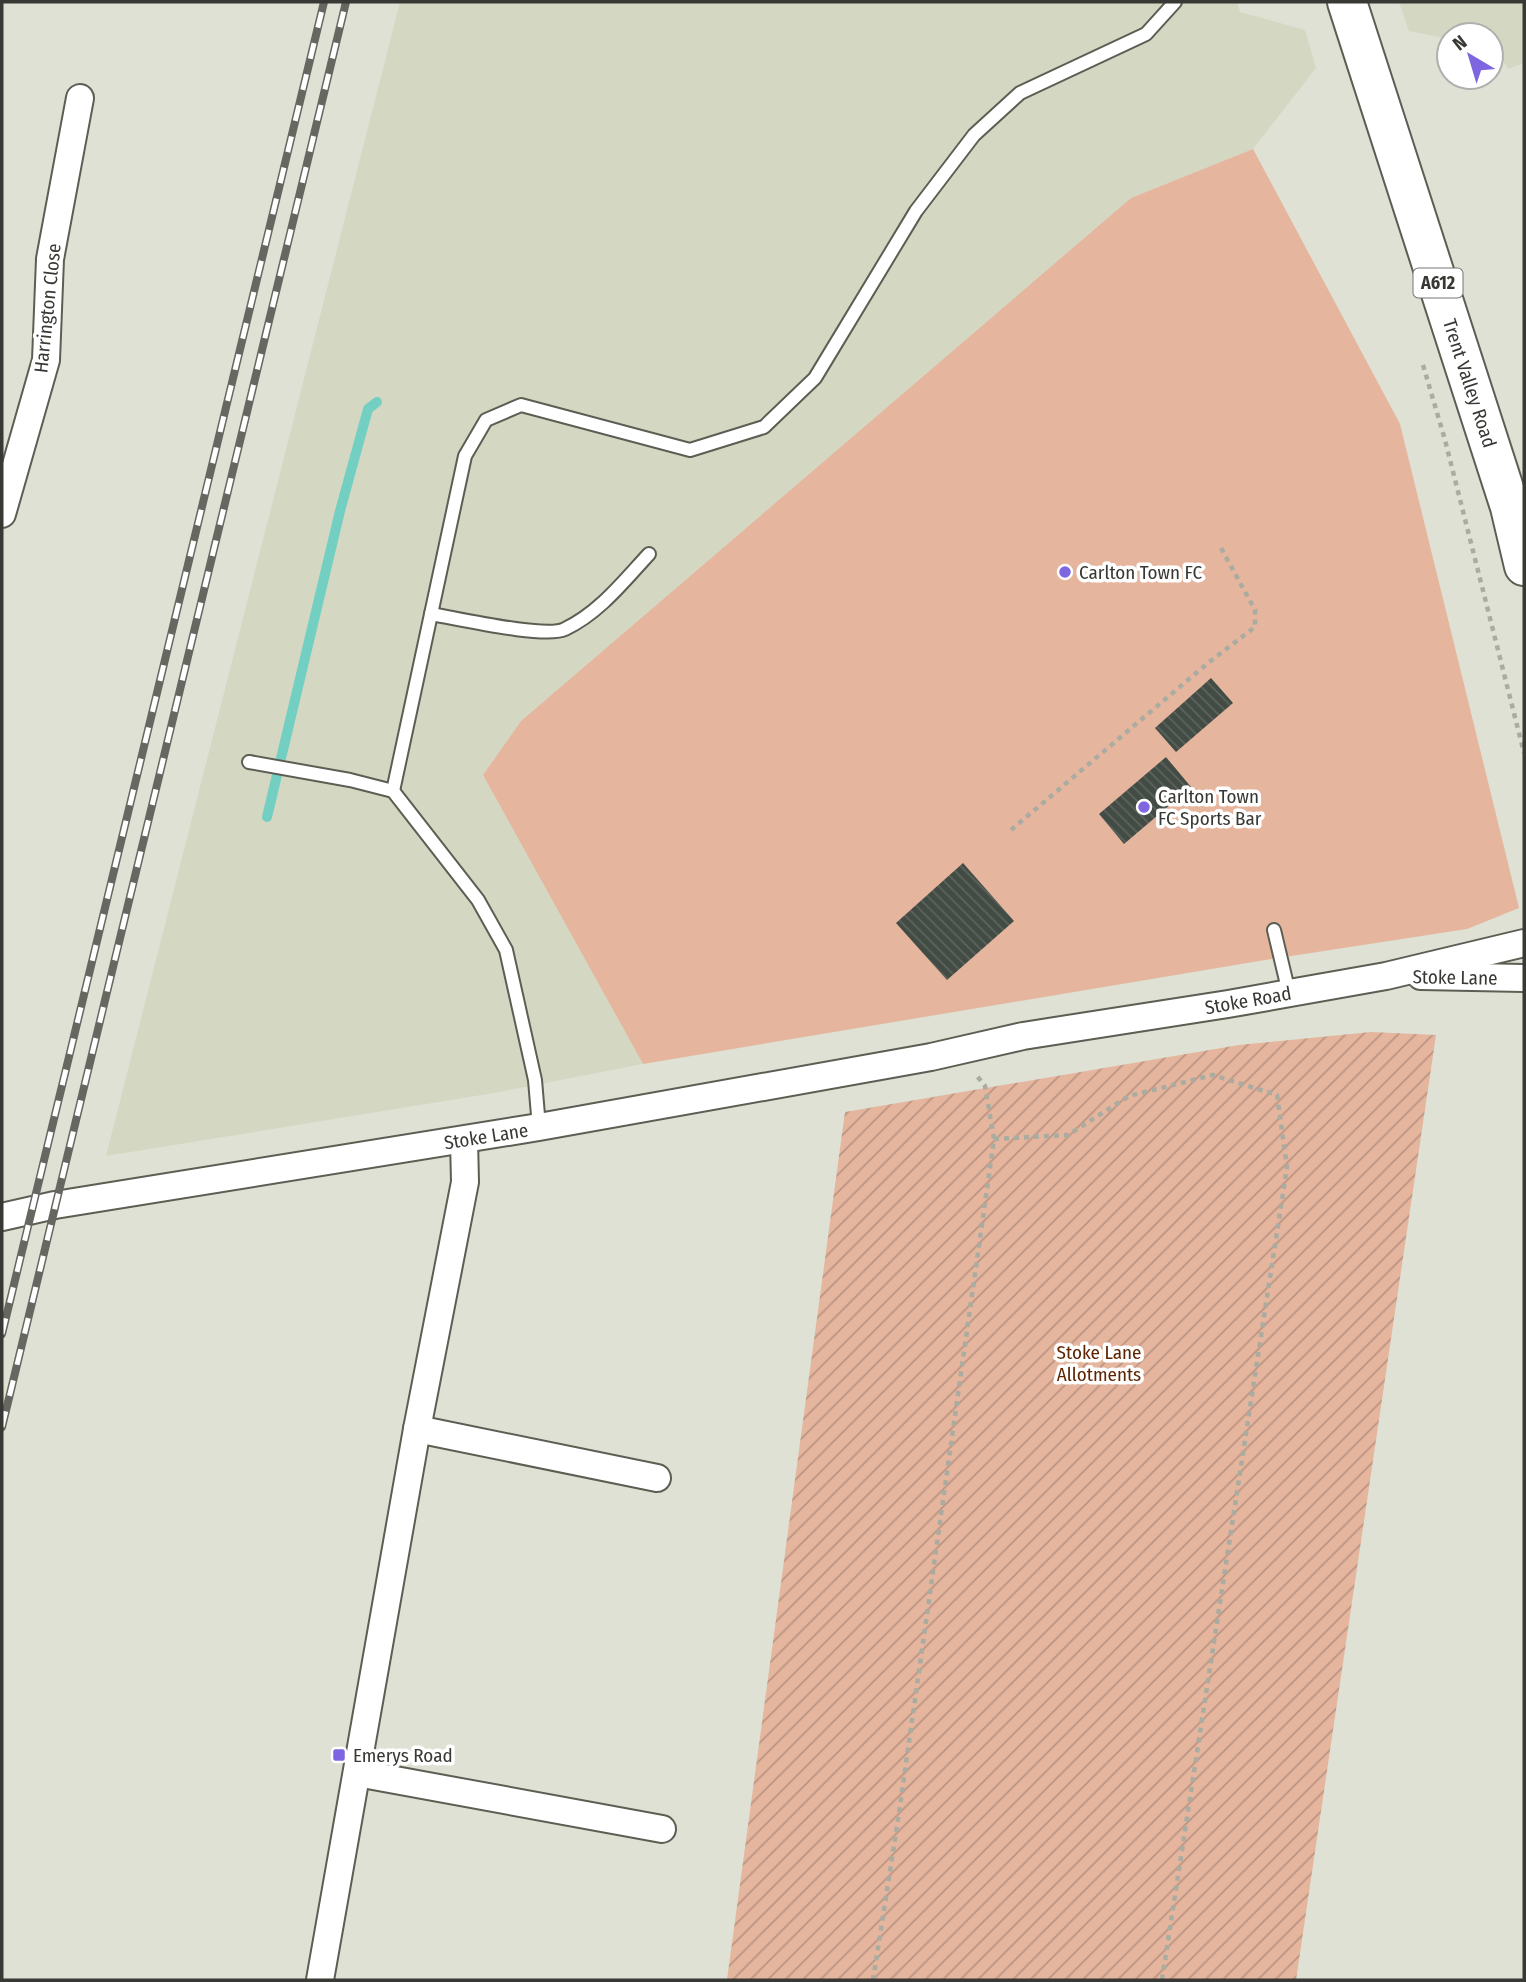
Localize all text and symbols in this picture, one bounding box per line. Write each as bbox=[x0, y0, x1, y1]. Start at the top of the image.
north arrow bbox=[1435, 21, 1505, 91]
text: N bbox=[1448, 30, 1471, 56]
street label: Harrington Close bbox=[29, 242, 66, 374]
road number: A612 bbox=[1414, 268, 1462, 298]
street label: Trent Valley Road bbox=[1438, 316, 1501, 450]
place label: Carlton Town FC bbox=[1079, 561, 1202, 584]
marker: Carlton Town FC bbox=[1057, 564, 1073, 580]
place label: Carlton Town FC Sports Bar bbox=[1158, 785, 1262, 830]
marker: Carlton Town FC Sports Bar bbox=[1136, 799, 1152, 815]
street label: Stoke Lane bbox=[1412, 965, 1498, 990]
street label: Stoke Road bbox=[1203, 982, 1293, 1019]
street label: Stoke Lane bbox=[442, 1118, 530, 1154]
park label: Stoke Lane Allotments bbox=[1057, 1341, 1141, 1386]
place label: Emerys Road bbox=[353, 1744, 453, 1767]
marker: Emerys Road bbox=[331, 1747, 347, 1763]

